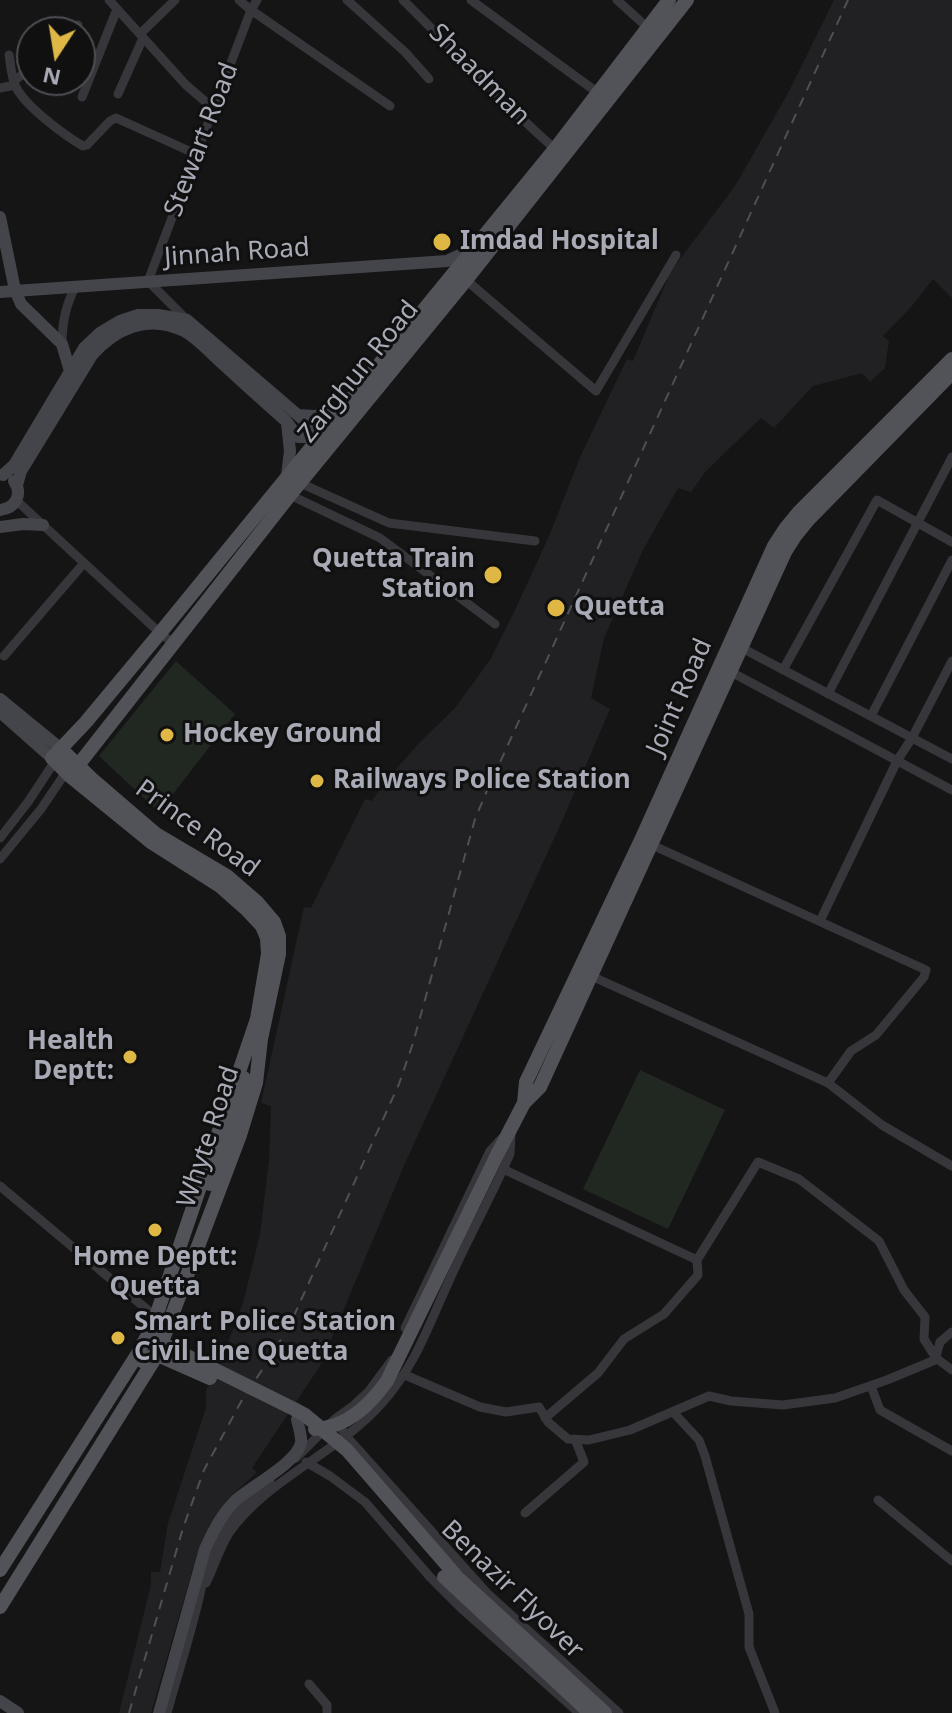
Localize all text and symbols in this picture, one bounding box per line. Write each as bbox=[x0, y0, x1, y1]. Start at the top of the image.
north arrow bbox=[16, 16, 96, 96]
street label: Shaadman bbox=[422, 18, 536, 132]
street label: Stewart Road bbox=[158, 59, 246, 221]
text: N bbox=[40, 61, 63, 94]
place label: Imdad Hospital bbox=[460, 226, 659, 258]
marker: Imdad Hospital bbox=[431, 231, 453, 253]
street label: Jinnah Road bbox=[163, 232, 311, 274]
street label: Zarghun Road bbox=[292, 295, 426, 449]
place label: Quetta Train Station bbox=[312, 544, 475, 606]
marker: Quetta Train Station bbox=[482, 564, 504, 586]
place label: Quetta bbox=[574, 592, 665, 624]
marker: Quetta bbox=[545, 597, 567, 619]
street label: Joint Road bbox=[640, 634, 720, 760]
place label: Hockey Ground bbox=[183, 719, 382, 751]
marker: Hockey Ground bbox=[158, 726, 176, 744]
place label: Railways Police Station bbox=[333, 765, 631, 797]
marker: Railways Police Station bbox=[308, 772, 326, 790]
street label: Prince Road bbox=[129, 774, 265, 884]
place label: Health Deptt: bbox=[27, 1026, 114, 1088]
marker: Health Deptt: bbox=[121, 1048, 139, 1066]
street label: Whyte Road bbox=[171, 1062, 247, 1212]
marker: Home Deptt: Quetta bbox=[146, 1221, 164, 1239]
place label: Home Deptt: Quetta bbox=[73, 1242, 237, 1304]
place label: Smart Police Station Civil Line Quetta bbox=[134, 1307, 396, 1368]
marker: Smart Police Station Civil Line Quetta bbox=[109, 1329, 127, 1347]
street label: Benazir Flyover bbox=[434, 1514, 590, 1666]

